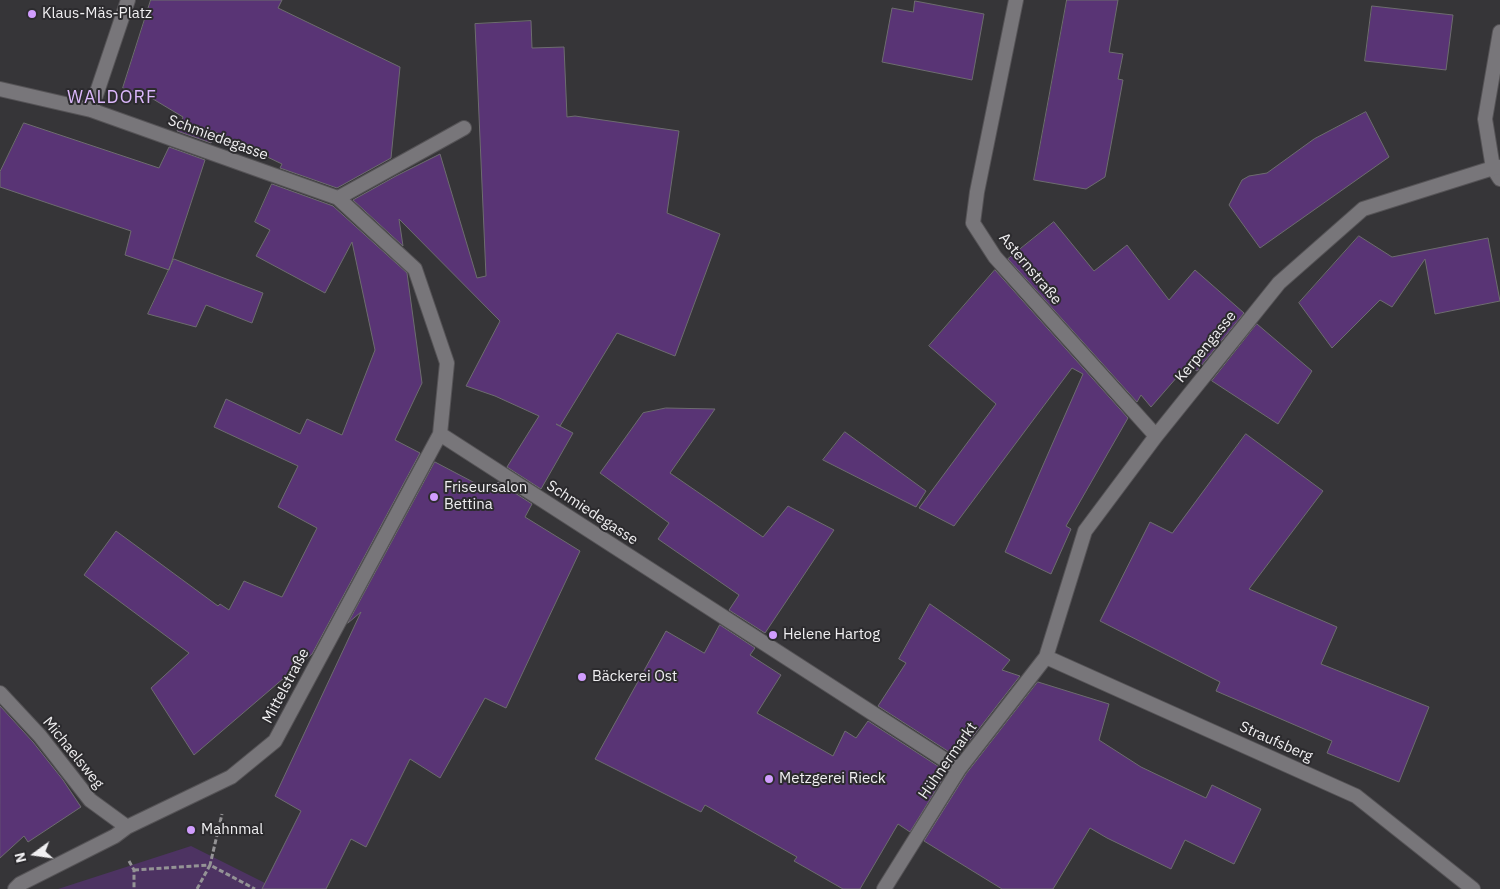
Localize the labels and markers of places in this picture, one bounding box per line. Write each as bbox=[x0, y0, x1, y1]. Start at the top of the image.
place label: Klaus-Mäs-Platz bbox=[42, 5, 152, 23]
marker: Klaus-Mäs-Platz bbox=[26, 8, 38, 20]
place label: Friseursalon Bettina bbox=[444, 479, 527, 514]
marker: Friseursalon Bettina bbox=[428, 491, 440, 503]
place label: Helene Hartog bbox=[783, 626, 880, 644]
marker: Helene Hartog bbox=[767, 629, 779, 641]
place label: Bäckerei Ost bbox=[592, 668, 677, 686]
marker: Bäckerei Ost bbox=[576, 671, 588, 683]
place label: Metzgerei Rieck bbox=[779, 770, 886, 788]
marker: Metzgerei Rieck bbox=[763, 773, 775, 785]
place label: Mahnmal bbox=[201, 821, 263, 839]
marker: Mahnmal bbox=[185, 824, 197, 836]

